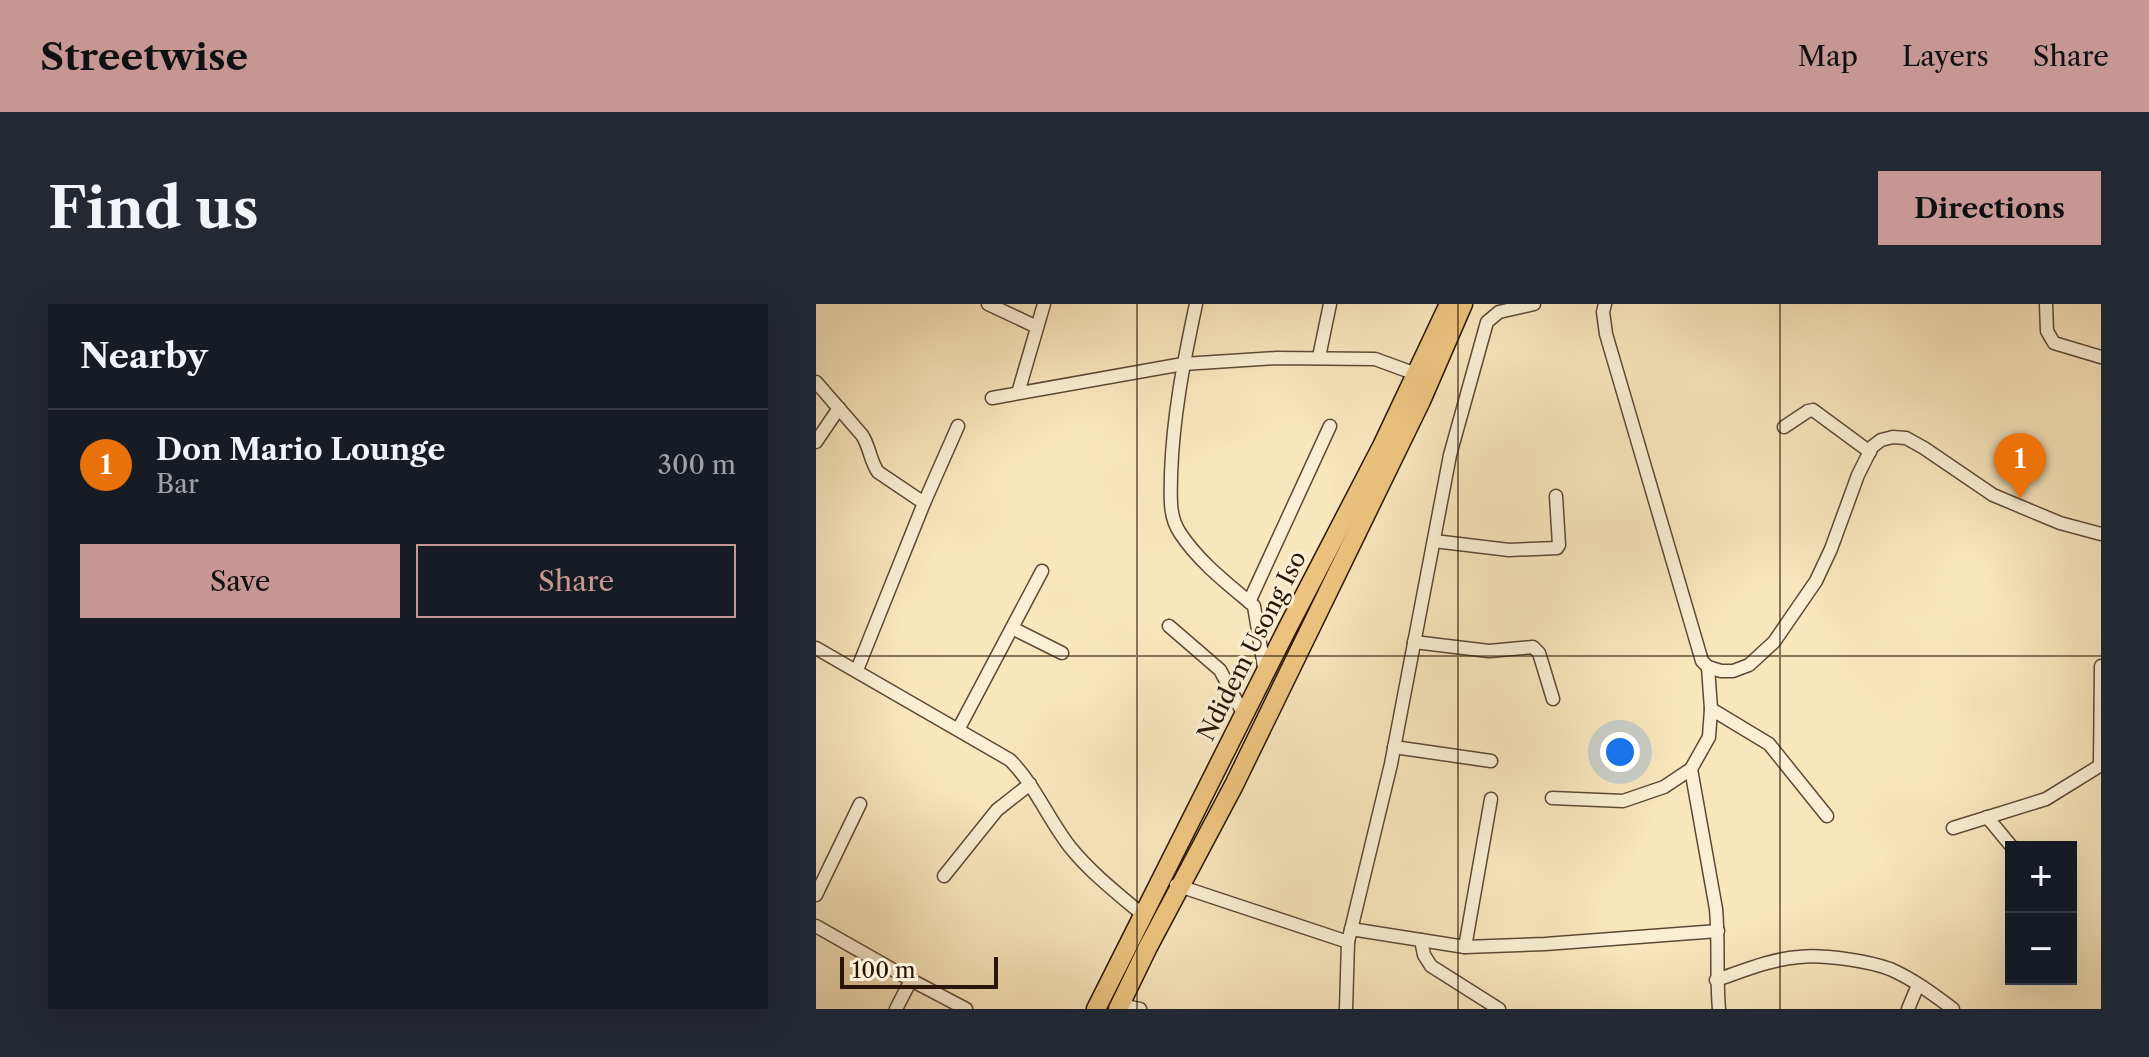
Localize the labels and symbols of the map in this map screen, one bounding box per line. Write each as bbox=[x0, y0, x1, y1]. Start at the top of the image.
pin: 1 bbox=[1994, 433, 2046, 499]
street label: Ndidem Usong Iso bbox=[1191, 546, 1312, 746]
your location bbox=[1600, 732, 1640, 772]
scale bar bbox=[840, 953, 998, 989]

